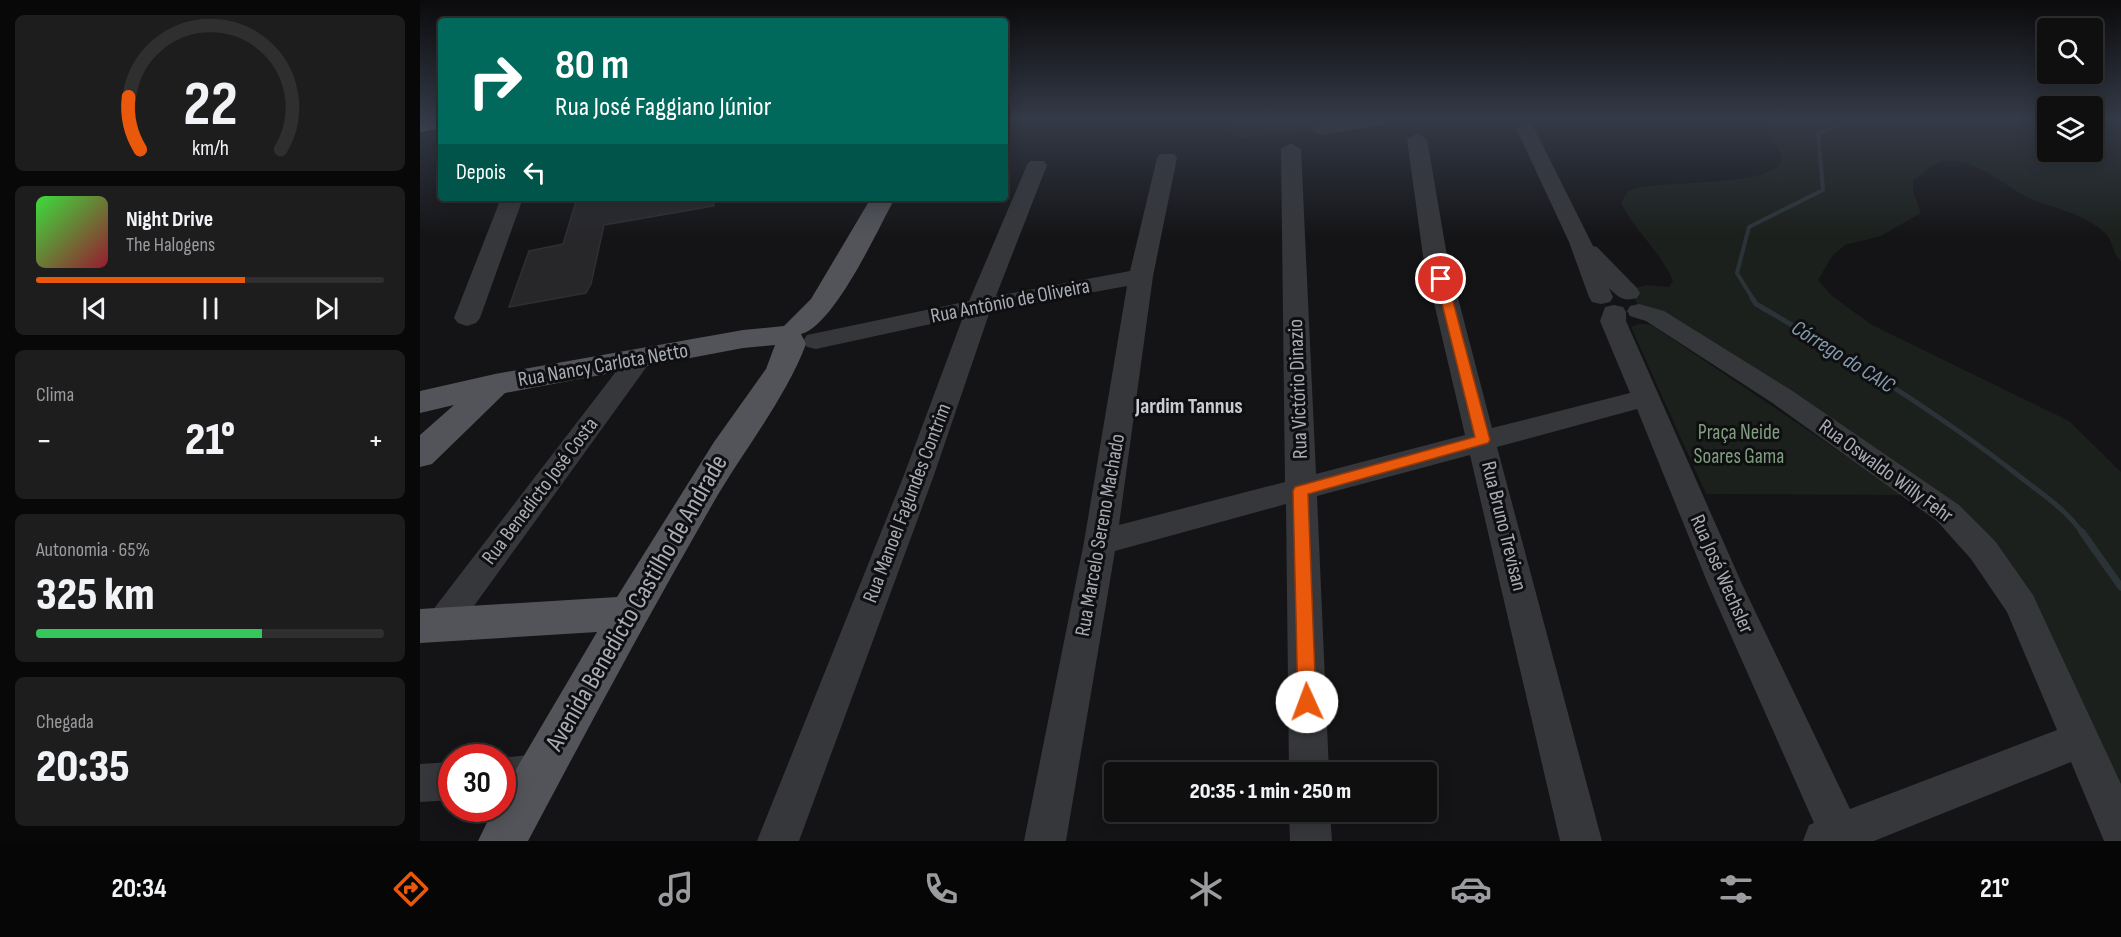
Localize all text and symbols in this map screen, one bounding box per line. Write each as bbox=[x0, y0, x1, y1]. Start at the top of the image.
map controls bbox=[2037, 18, 2103, 162]
button: search bbox=[2037, 18, 2103, 84]
text: 80 m bbox=[555, 40, 629, 91]
icon: right bbox=[456, 42, 534, 120]
text: 22 bbox=[183, 68, 237, 143]
text: Rua José Faggiano Júnior bbox=[555, 91, 772, 123]
button: layers bbox=[2037, 96, 2103, 162]
text: km/h bbox=[191, 136, 229, 161]
icon: left bbox=[518, 156, 551, 189]
text: Depois bbox=[456, 159, 506, 186]
text: Night Drive bbox=[126, 206, 213, 233]
text: The Halogens bbox=[126, 233, 215, 257]
pin bbox=[1415, 253, 1466, 304]
icon: arrive bbox=[1424, 262, 1457, 295]
street label: Rua Antônio de Oliveira bbox=[928, 273, 1092, 329]
icon: previous bbox=[78, 292, 111, 325]
icon: pause bbox=[194, 292, 227, 325]
icon: next bbox=[310, 292, 343, 325]
water label: Córrego do CAIC bbox=[1786, 315, 1900, 400]
street label: Rua Victório Dinazio bbox=[1283, 319, 1313, 459]
street label: Rua Nancy Carlota Netto bbox=[516, 338, 690, 392]
text: Clima bbox=[36, 383, 74, 407]
district label: Jardim Tannus bbox=[1134, 393, 1243, 420]
street label: Rua Manoel Fagundes Contrim bbox=[857, 400, 957, 606]
text: 21° bbox=[185, 413, 235, 468]
street label: Rua Benedicto José Costa bbox=[477, 413, 603, 569]
street label: Rua Oswaldo Willy Fehr bbox=[1814, 414, 1958, 528]
park label: Praça Neide Soares Gama bbox=[1694, 420, 1784, 469]
text: − bbox=[36, 421, 52, 461]
text: + bbox=[368, 421, 384, 461]
street label: Rua Marcelo Sereno Machado bbox=[1070, 432, 1130, 638]
street label: Avenida Benedicto Castilho de Andrade bbox=[539, 449, 735, 757]
street label: Rua Bruno Trevisan bbox=[1476, 459, 1532, 593]
street label: Rua José Wechsler bbox=[1685, 511, 1759, 637]
text: Autonomia · 65% bbox=[36, 538, 150, 562]
text: 325 km bbox=[36, 568, 155, 623]
position arrow bbox=[1275, 670, 1339, 734]
text: Chegada bbox=[36, 710, 94, 734]
text: 20:35 bbox=[36, 740, 130, 795]
speed limit sign: 30 bbox=[438, 744, 516, 822]
text: 20:35 · 1 min · 250 m bbox=[1190, 778, 1351, 805]
icon: directions bbox=[390, 868, 432, 910]
icon: music bbox=[655, 868, 697, 910]
icon: phone bbox=[920, 868, 962, 910]
icon: climate bbox=[1185, 868, 1227, 910]
icon: car bbox=[1450, 868, 1492, 910]
icon: filters bbox=[1715, 868, 1757, 910]
text: 20:34 bbox=[112, 873, 167, 905]
text: 21° bbox=[1980, 873, 2009, 905]

